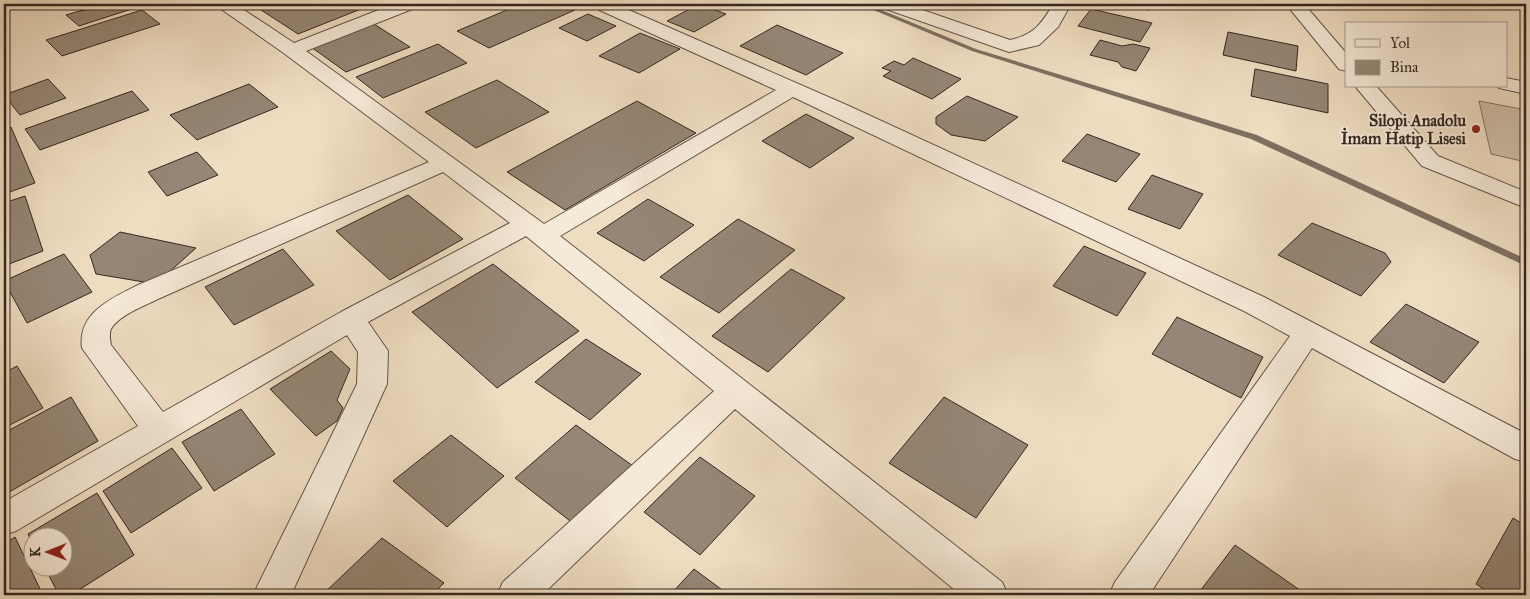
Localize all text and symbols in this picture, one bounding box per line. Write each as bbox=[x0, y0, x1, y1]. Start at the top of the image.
legend bbox=[1345, 22, 1508, 88]
text: Yol bbox=[1390, 34, 1411, 52]
text: Bina bbox=[1390, 58, 1419, 76]
place label: Silopi Anadolu İmam Hatip Lisesi bbox=[1341, 111, 1467, 149]
marker: Silopi Anadolu İmam Hatip Lisesi bbox=[1470, 123, 1482, 135]
north arrow bbox=[22, 526, 72, 576]
text: K bbox=[27, 546, 44, 557]

